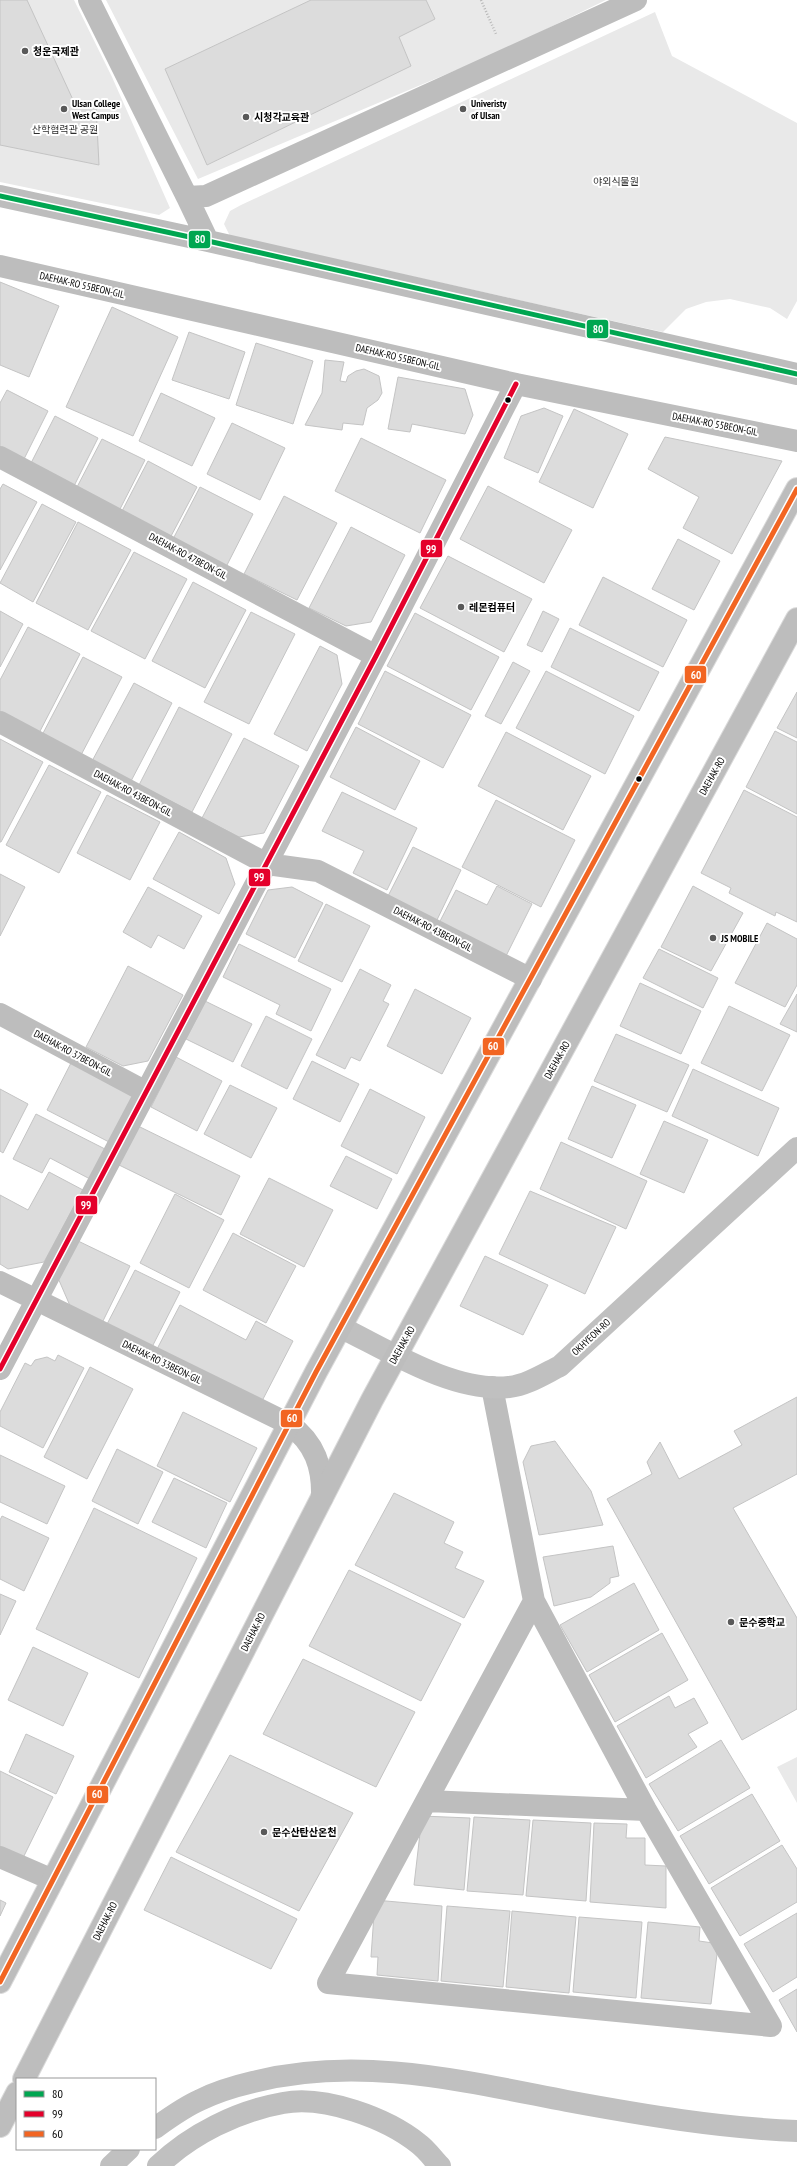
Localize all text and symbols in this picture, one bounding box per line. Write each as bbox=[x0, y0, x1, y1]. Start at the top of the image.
place label: 청운국제관 bbox=[33, 45, 79, 58]
marker: 청운국제관 bbox=[20, 46, 30, 56]
place label: Ulsan College West Campus bbox=[71, 97, 120, 122]
place label: Univeristy of Ulsan bbox=[471, 97, 507, 122]
marker: Ulsan College West Campus bbox=[59, 104, 69, 114]
marker: Univeristy of Ulsan bbox=[458, 104, 468, 114]
place label: 시청각교육관 bbox=[254, 111, 309, 124]
marker: 시청각교육관 bbox=[241, 112, 251, 122]
park label: 산학협력관 공원 bbox=[32, 123, 98, 136]
park label: 야외식물원 bbox=[593, 175, 639, 188]
line badge: 80 bbox=[188, 230, 211, 249]
text: 80 bbox=[195, 232, 205, 246]
street label: DAEHAK-RO 55BEON-GIL bbox=[38, 269, 127, 301]
line badge: 80 bbox=[586, 319, 609, 339]
text: 80 bbox=[593, 322, 603, 336]
street label: DAEHAK-RO 55BEON-GIL bbox=[354, 341, 443, 373]
unlabelled marker bbox=[503, 395, 513, 405]
street label: DAEHAK-RO 55BEON-GIL bbox=[671, 409, 760, 439]
street label: DAEHAK-RO 47BEON-GIL bbox=[147, 530, 230, 582]
line badge: 99 bbox=[420, 539, 443, 558]
text: 99 bbox=[426, 542, 436, 556]
place label: 레몬컴퓨터 bbox=[469, 601, 515, 614]
marker: 레몬컴퓨터 bbox=[456, 602, 466, 612]
line badge: 60 bbox=[684, 665, 707, 684]
text: 60 bbox=[691, 668, 701, 682]
street label: DAEHAK-RO bbox=[696, 754, 728, 797]
street label: DAEHAK-RO 43BEON-GIL bbox=[92, 767, 175, 819]
unlabelled marker bbox=[634, 774, 644, 784]
line badge: 99 bbox=[248, 868, 271, 887]
text: 99 bbox=[254, 870, 264, 884]
street label: DAEHAK-RO 43BEON-GIL bbox=[391, 904, 475, 955]
place label: JS MOBILE bbox=[720, 932, 758, 945]
marker: JS MOBILE bbox=[708, 933, 718, 943]
street label: DAEHAK-RO 37BEON-GIL bbox=[32, 1027, 115, 1079]
line badge: 60 bbox=[482, 1037, 505, 1056]
street label: DAEHAK-RO bbox=[541, 1038, 573, 1081]
text: 60 bbox=[488, 1039, 498, 1053]
line badge: 99 bbox=[75, 1195, 98, 1215]
text: 99 bbox=[81, 1198, 91, 1212]
street label: OKHYEON-RO bbox=[569, 1315, 614, 1358]
street label: DAEHAK-RO bbox=[386, 1323, 418, 1366]
street label: DAEHAK-RO 33BEON-GIL bbox=[120, 1337, 205, 1387]
line badge: 60 bbox=[280, 1409, 303, 1428]
text: 60 bbox=[287, 1411, 297, 1425]
street label: DAEHAK-RO bbox=[238, 1610, 268, 1653]
place label: 문수중학교 bbox=[739, 1616, 785, 1629]
marker: 문수중학교 bbox=[726, 1617, 736, 1627]
line badge: 60 bbox=[86, 1785, 109, 1804]
text: 60 bbox=[92, 1787, 102, 1801]
place label: 문수산탄산온천 bbox=[272, 1826, 336, 1839]
marker: 문수산탄산온천 bbox=[259, 1827, 269, 1837]
street label: DAEHAK-RO bbox=[90, 1899, 120, 1942]
legend bbox=[16, 2078, 156, 2150]
text: 80 bbox=[52, 2086, 63, 2101]
text: 99 bbox=[52, 2106, 63, 2121]
text: 60 bbox=[52, 2126, 63, 2141]

